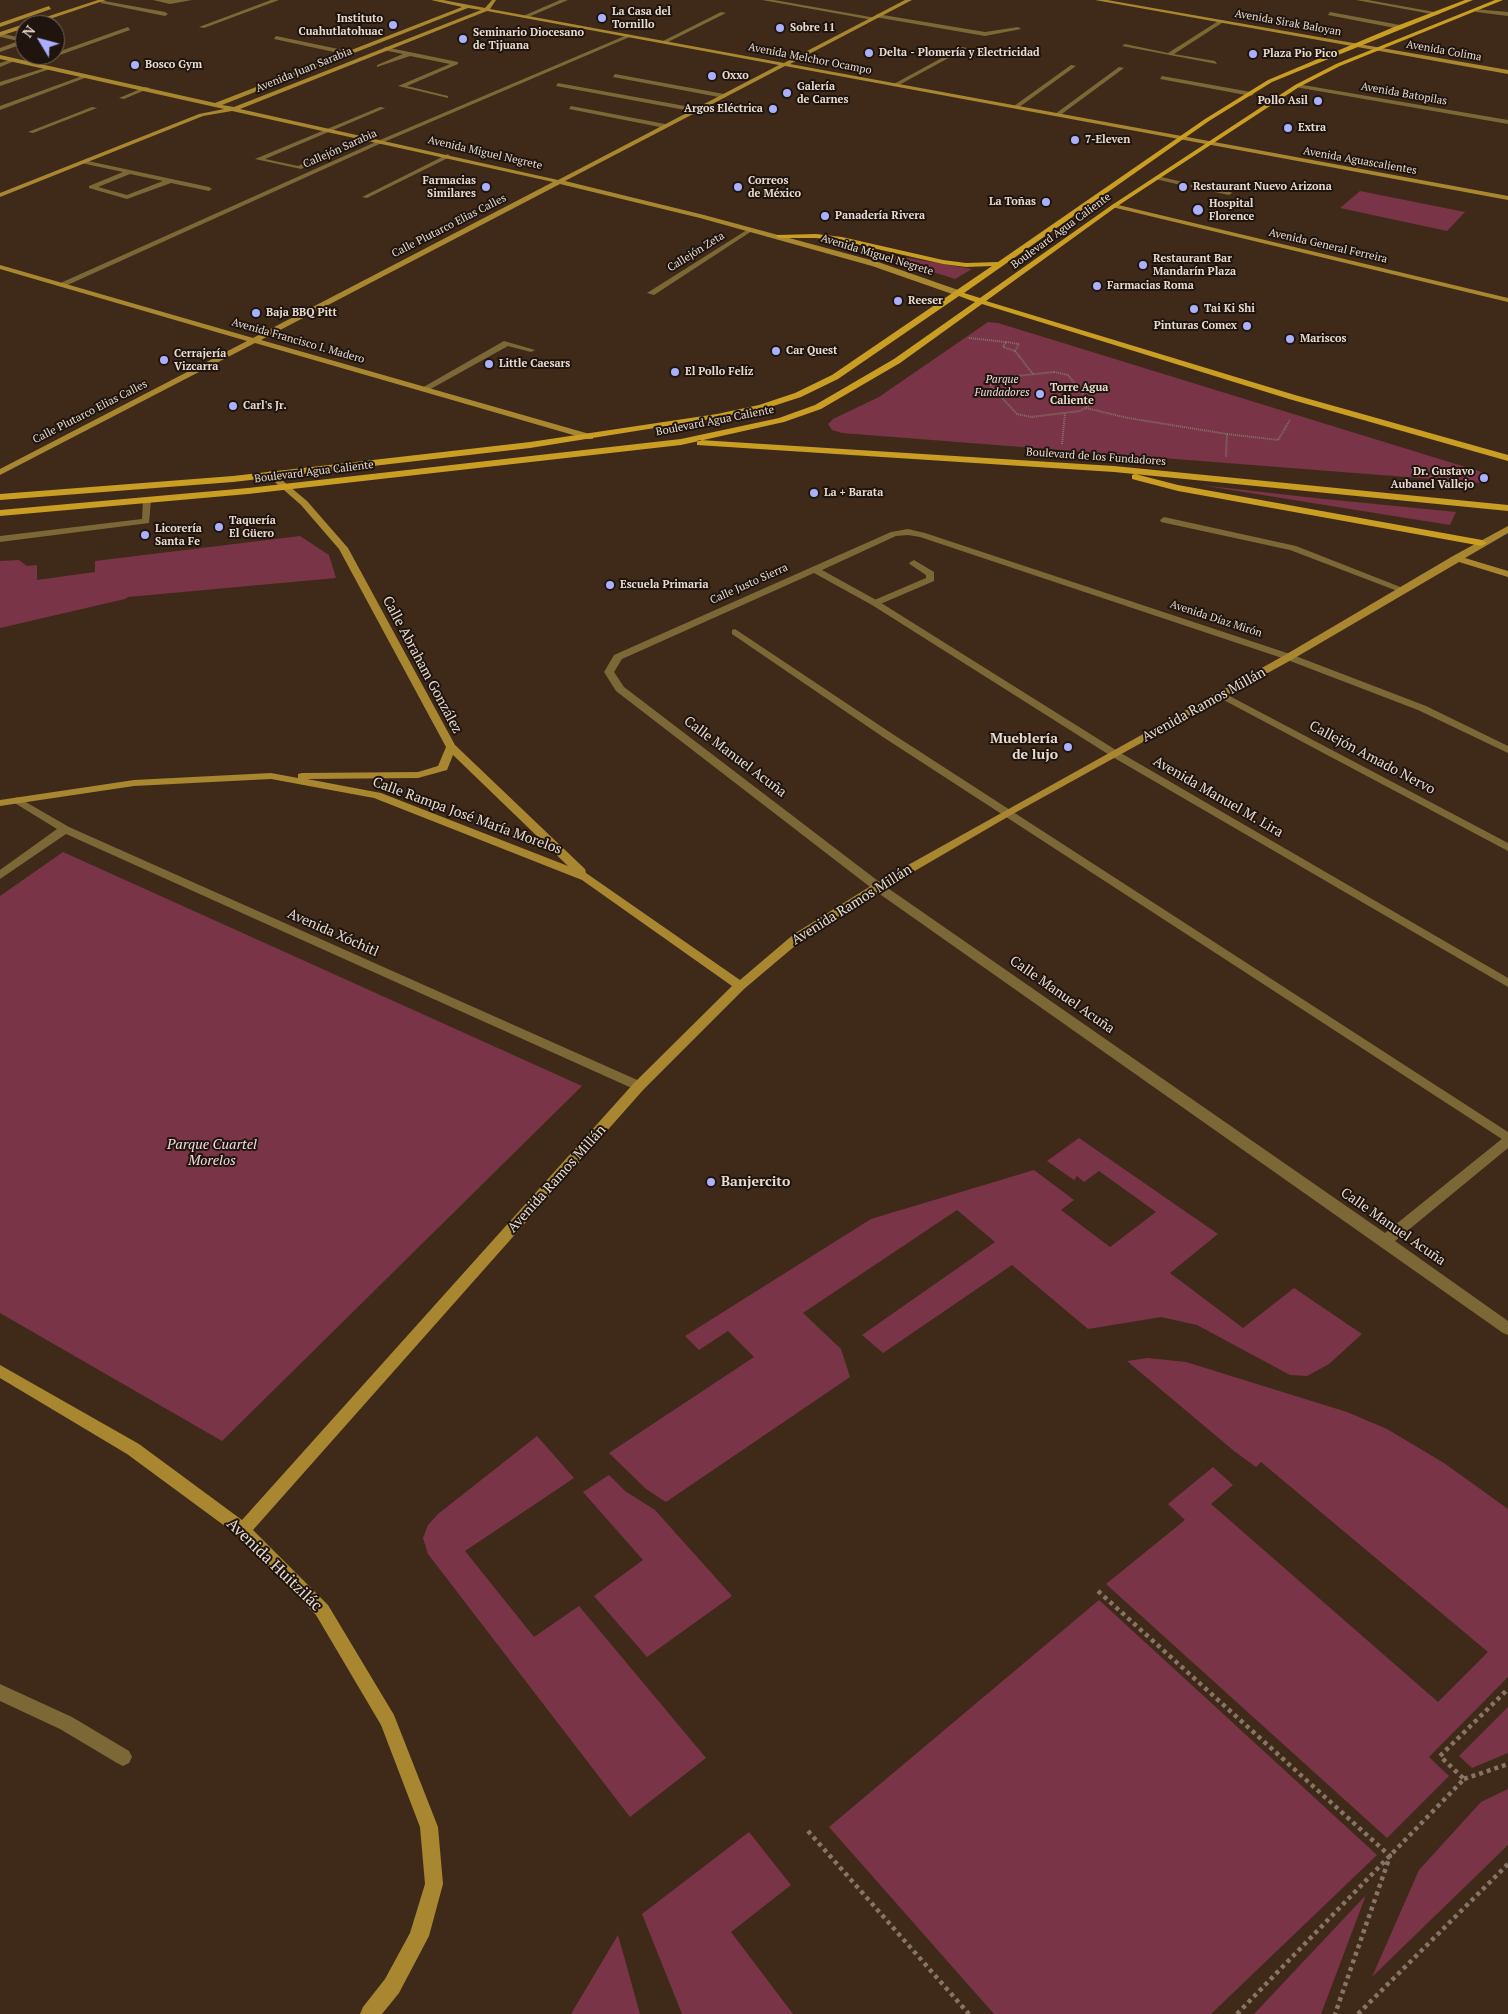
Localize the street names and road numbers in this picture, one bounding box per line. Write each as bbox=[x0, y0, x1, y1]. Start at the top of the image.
street label: Avenida Sirak Baloyan bbox=[1234, 7, 1342, 39]
street label: Avenida Colima bbox=[1405, 38, 1483, 64]
street label: Avenida Melchor Ocampo bbox=[747, 41, 873, 77]
street label: Avenida Juan Sarabia bbox=[254, 45, 354, 95]
street label: Avenida Batopilas bbox=[1360, 80, 1448, 108]
street label: Callejón Sarabia bbox=[301, 127, 379, 171]
street label: Avenida Miguel Negrete bbox=[427, 133, 543, 173]
street label: Avenida Aguascalientes bbox=[1302, 145, 1418, 177]
street label: Boulevard Agua Caliente bbox=[1008, 190, 1114, 272]
street label: Calle Plutarco Elias Calles bbox=[390, 191, 508, 261]
street label: Avenida General Ferreira bbox=[1267, 226, 1389, 266]
street label: Callejón Zeta bbox=[665, 229, 727, 275]
street label: Avenida Miguel Negrete bbox=[819, 232, 935, 278]
street label: Avenida Francisco I. Madero bbox=[230, 316, 366, 366]
street label: Calle Plutarco Elias Calles bbox=[31, 377, 149, 447]
street label: Boulevard Agua Caliente bbox=[655, 403, 775, 439]
street label: Boulevard de los Fundadores bbox=[1026, 446, 1166, 468]
street label: Boulevard Agua Caliente bbox=[253, 458, 375, 486]
street label: Calle Justo Sierra bbox=[708, 561, 790, 607]
street label: Calle Abraham González bbox=[379, 594, 465, 736]
street label: Avenida Díaz Mirón bbox=[1168, 598, 1264, 640]
street label: Avenida Ramos Millán bbox=[1139, 664, 1269, 746]
street label: Calle Manuel Acuña bbox=[680, 713, 790, 801]
street label: Callejón Amado Nervo bbox=[1306, 718, 1438, 798]
street label: Avenida Manuel M. Lira bbox=[1150, 753, 1286, 841]
street label: Calle Rampa José María Morelos bbox=[370, 774, 564, 858]
street label: Avenida Ramos Millán bbox=[789, 861, 915, 949]
street label: Avenida Xóchitl bbox=[285, 905, 381, 961]
street label: Calle Manuel Acuña bbox=[1006, 953, 1118, 1037]
street label: Avenida Ramos Millán bbox=[504, 1122, 610, 1236]
street label: Calle Manuel Acuña bbox=[1337, 1185, 1449, 1269]
street label: Avenida Huitzilác bbox=[222, 1515, 326, 1615]

